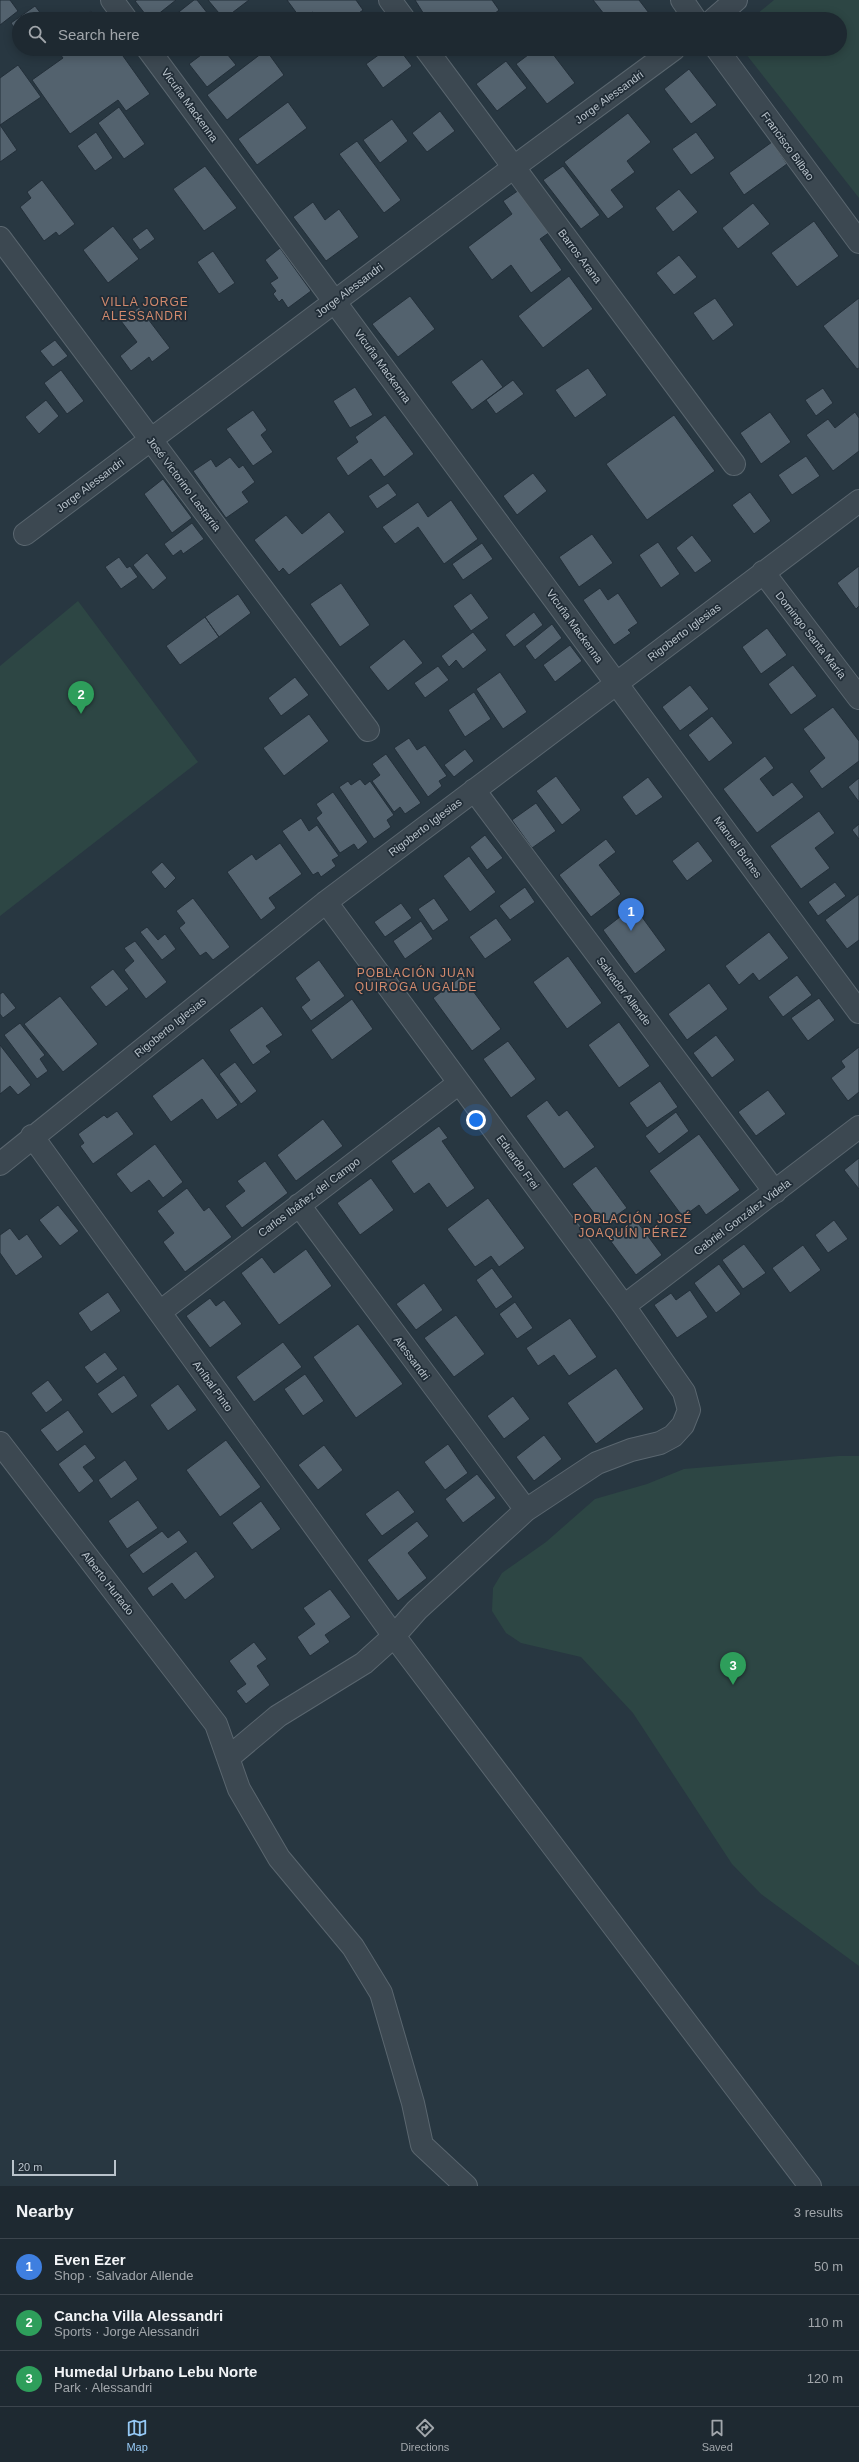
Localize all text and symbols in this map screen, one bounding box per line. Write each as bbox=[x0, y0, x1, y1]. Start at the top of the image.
search box bbox=[12, 12, 847, 56]
icon: search bbox=[26, 23, 48, 45]
text: Search here bbox=[58, 26, 140, 43]
street label: Vicuña Mackenna bbox=[160, 66, 221, 145]
street label: Jorge Alessandri bbox=[573, 68, 645, 126]
street label: Francisco Bilbao bbox=[759, 110, 817, 182]
street label: Barros Arana bbox=[556, 227, 605, 286]
street label: Jorge Alessandri bbox=[313, 261, 385, 319]
district label: VILLA JORGE ALESSANDRI bbox=[101, 295, 189, 323]
street label: Vicuña Mackenna bbox=[353, 327, 414, 406]
street label: José Victorino Lastarria bbox=[145, 435, 224, 534]
street label: Jorge Alessandri bbox=[54, 456, 126, 514]
street label: Vicuña Mackenna bbox=[545, 587, 606, 666]
street label: Domingo Santa María bbox=[773, 589, 849, 682]
street label: Rigoberto Iglesias bbox=[645, 600, 723, 663]
pin: 2 bbox=[68, 681, 94, 714]
street label: Rigoberto Iglesias bbox=[386, 795, 464, 858]
street label: Manuel Bulnes bbox=[712, 814, 765, 880]
pin: 1 bbox=[618, 898, 644, 931]
street label: Salvador Allende bbox=[594, 954, 654, 1028]
district label: POBLACIÓN JUAN QUIROGA UGALDE bbox=[355, 965, 477, 994]
street label: Rigoberto Iglesias bbox=[132, 994, 208, 1059]
your location bbox=[466, 1110, 486, 1130]
street label: Eduardo Frei bbox=[494, 1133, 542, 1191]
street label: Carlos Ibáñez del Campo bbox=[256, 1155, 362, 1239]
street label: Gabriel González Videla bbox=[691, 1176, 794, 1257]
district label: POBLACIÓN JOSÉ JOAQUÍN PÉREZ bbox=[574, 1211, 692, 1240]
street label: Alessandri bbox=[392, 1334, 432, 1382]
street label: Aníbal Pinto bbox=[191, 1358, 235, 1414]
street label: Alberto Hurtado bbox=[80, 1549, 136, 1617]
pin: 3 bbox=[720, 1652, 746, 1685]
scale bar bbox=[12, 2158, 116, 2177]
text: 20 m bbox=[18, 2161, 42, 2173]
text: Nearby bbox=[16, 2202, 74, 2221]
text: 3 results bbox=[794, 2205, 843, 2220]
text: Even Ezer bbox=[54, 2251, 126, 2268]
text: 1 bbox=[25, 2259, 33, 2274]
text: 50 m bbox=[814, 2259, 843, 2274]
text: Shop · Salvador Allende bbox=[54, 2268, 193, 2283]
text: Cancha Villa Alessandri bbox=[54, 2307, 223, 2324]
text: 2 bbox=[25, 2315, 33, 2330]
text: 110 m bbox=[808, 2315, 843, 2330]
text: Sports · Jorge Alessandri bbox=[54, 2324, 199, 2339]
text: Humedal Urbano Lebu Norte bbox=[54, 2363, 257, 2380]
text: 3 bbox=[25, 2371, 33, 2386]
text: 120 m bbox=[807, 2371, 843, 2386]
text: Park · Alessandri bbox=[54, 2380, 152, 2395]
tab: Map bbox=[126, 2417, 148, 2453]
tab: Directions bbox=[400, 2417, 449, 2453]
tab: Saved bbox=[702, 2417, 733, 2453]

